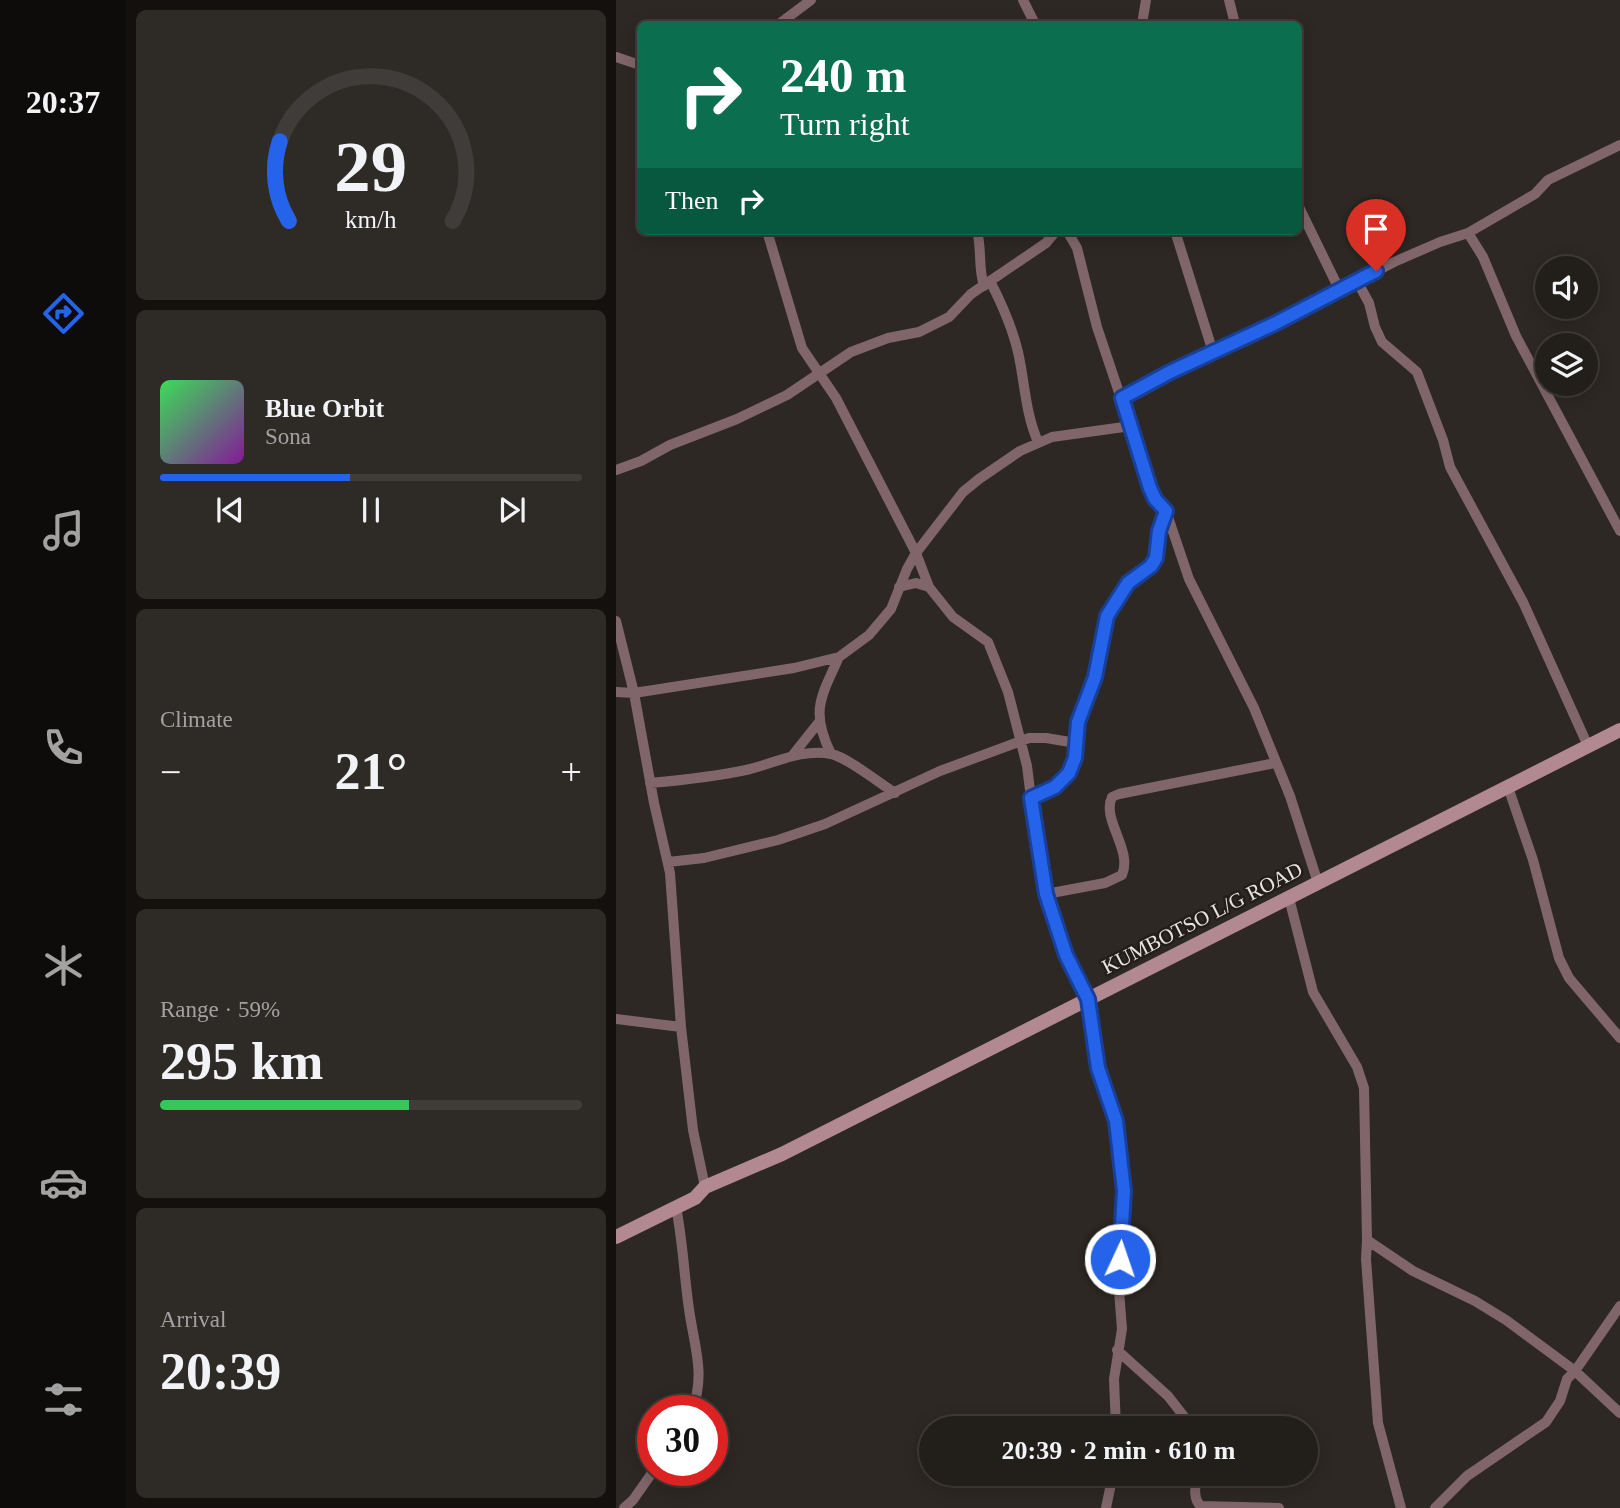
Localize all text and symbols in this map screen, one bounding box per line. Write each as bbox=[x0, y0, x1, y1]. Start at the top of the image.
text: 240 m bbox=[780, 48, 907, 103]
icon: right bbox=[665, 49, 756, 140]
text: 20:37 bbox=[26, 84, 100, 120]
text: Turn right bbox=[780, 106, 910, 142]
text: 29 bbox=[335, 126, 407, 207]
icon: right bbox=[732, 182, 770, 220]
text: Then bbox=[665, 186, 718, 215]
pin bbox=[1346, 199, 1406, 271]
text: km/h bbox=[345, 206, 397, 233]
icon: arrive bbox=[1357, 210, 1395, 248]
map controls bbox=[1535, 256, 1598, 396]
button: sound bbox=[1535, 256, 1598, 319]
icon: directions bbox=[39, 289, 88, 338]
button: layers bbox=[1535, 333, 1598, 396]
text: Blue Orbit bbox=[265, 394, 384, 423]
text: Sona bbox=[265, 424, 311, 449]
icon: previous bbox=[211, 491, 249, 529]
icon: pause bbox=[352, 491, 390, 529]
icon: next bbox=[493, 491, 531, 529]
icon: music bbox=[39, 506, 88, 555]
text: Climate bbox=[160, 707, 233, 732]
icon: phone bbox=[39, 723, 88, 772]
text: 21° bbox=[335, 743, 407, 800]
text: − bbox=[160, 751, 181, 793]
text: + bbox=[561, 751, 582, 793]
street label: KUMBOTSO L/G ROAD bbox=[1098, 857, 1306, 979]
icon: climate bbox=[39, 941, 88, 990]
text: Range · 59% bbox=[160, 997, 280, 1022]
text: 295 km bbox=[160, 1033, 323, 1090]
icon: car bbox=[39, 1158, 88, 1207]
position arrow bbox=[1083, 1222, 1157, 1296]
text: Arrival bbox=[160, 1307, 226, 1332]
text: 20:39 bbox=[160, 1343, 281, 1400]
icon: filters bbox=[39, 1375, 88, 1424]
speed limit sign: 30 bbox=[637, 1395, 728, 1486]
text: 20:39 · 2 min · 610 m bbox=[1002, 1436, 1236, 1465]

